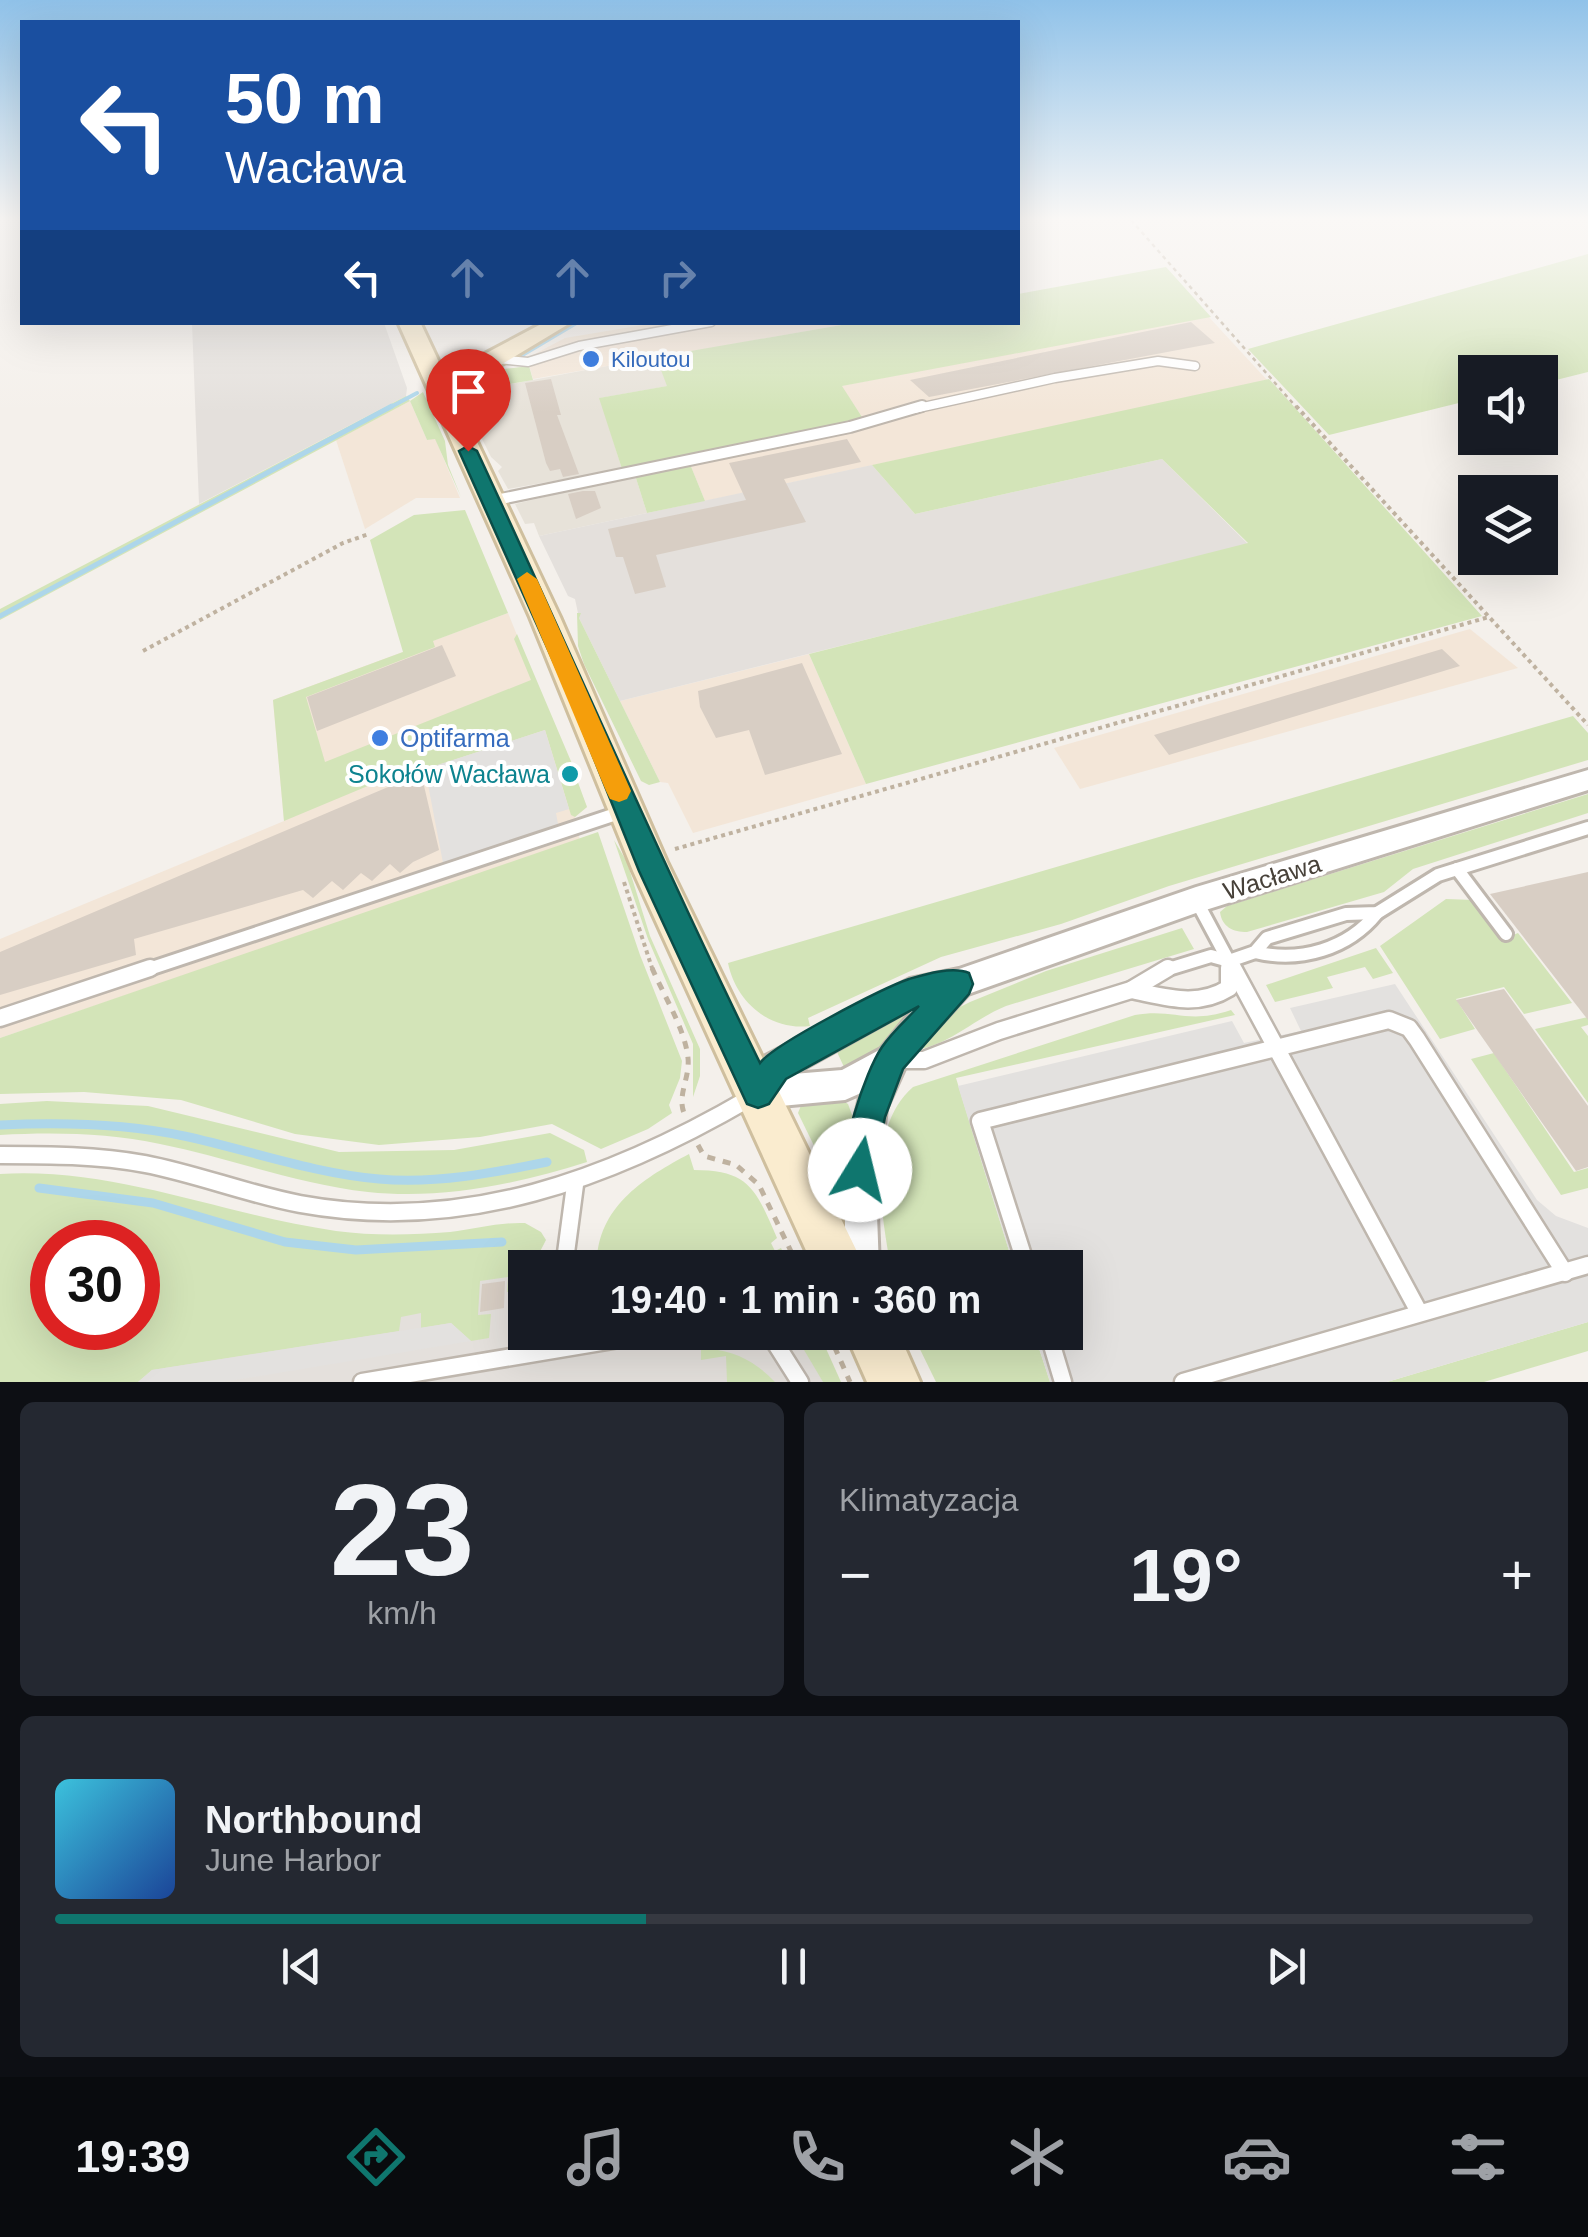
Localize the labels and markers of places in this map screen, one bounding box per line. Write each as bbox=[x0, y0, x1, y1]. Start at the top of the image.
place label: Kiloutou bbox=[611, 347, 691, 372]
marker: Kiloutou bbox=[580, 348, 602, 370]
pin bbox=[426, 349, 511, 452]
place label: Optifarma bbox=[400, 724, 510, 752]
marker: Optifarma bbox=[369, 727, 391, 749]
place label: Sokołów Wacława bbox=[348, 760, 550, 788]
marker: Sokołów Wacława bbox=[559, 763, 581, 785]

